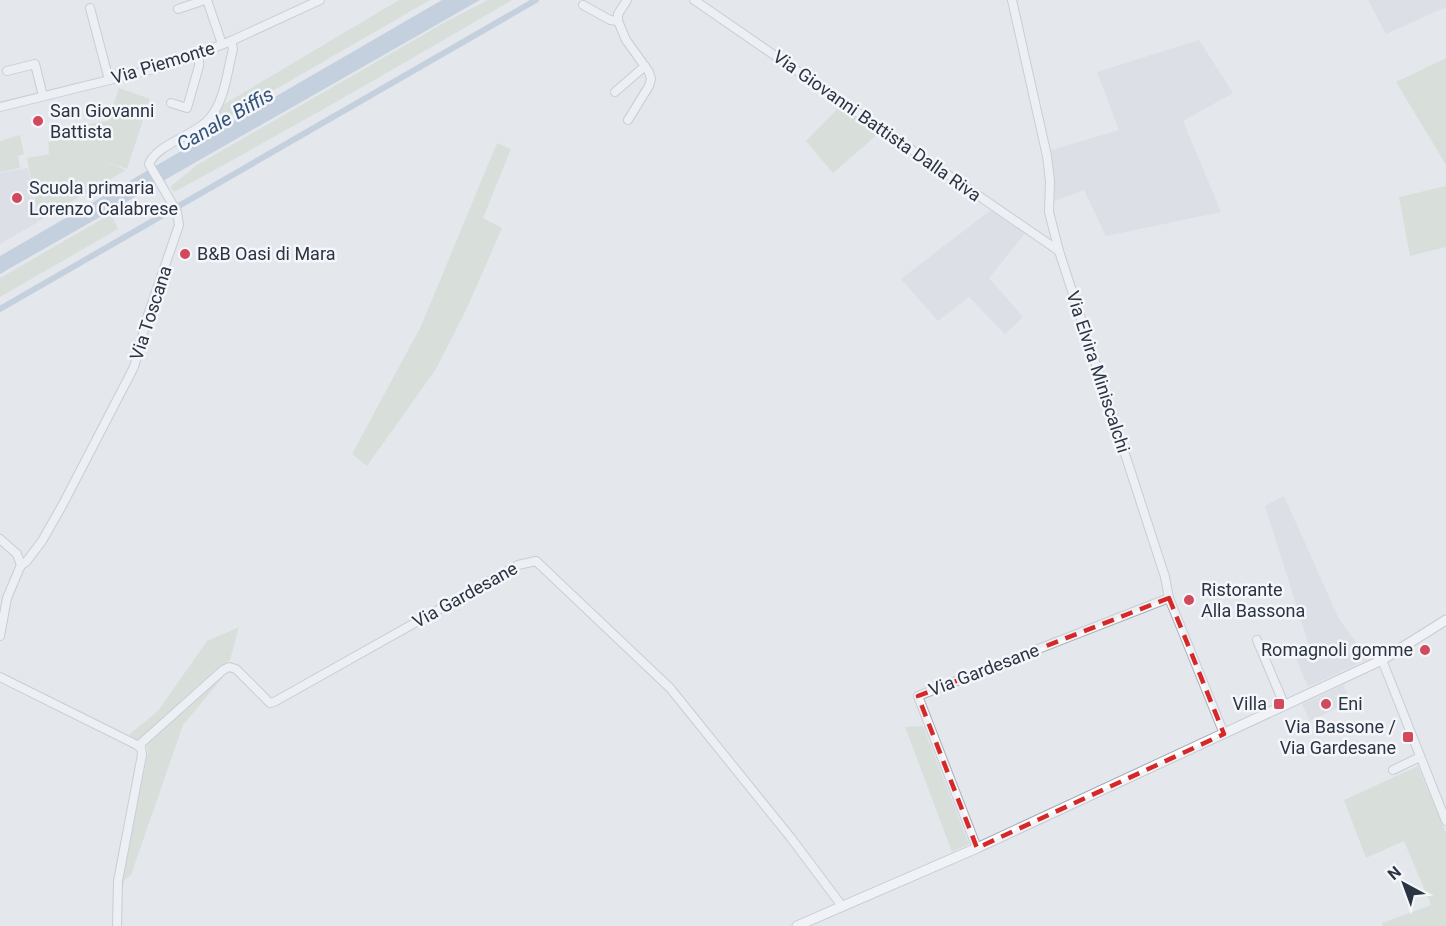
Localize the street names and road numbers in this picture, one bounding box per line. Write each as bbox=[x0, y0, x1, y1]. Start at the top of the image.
street label: Via Piemonte bbox=[109, 37, 217, 88]
street label: Via Giovanni Battista Dalla Riva bbox=[769, 46, 985, 206]
street label: Via Toscana bbox=[125, 263, 176, 363]
street label: Via Elvira Miniscalchi bbox=[1062, 288, 1135, 455]
street label: Via Gardesane bbox=[409, 557, 521, 632]
street label: Via Gardesane bbox=[926, 639, 1042, 700]

